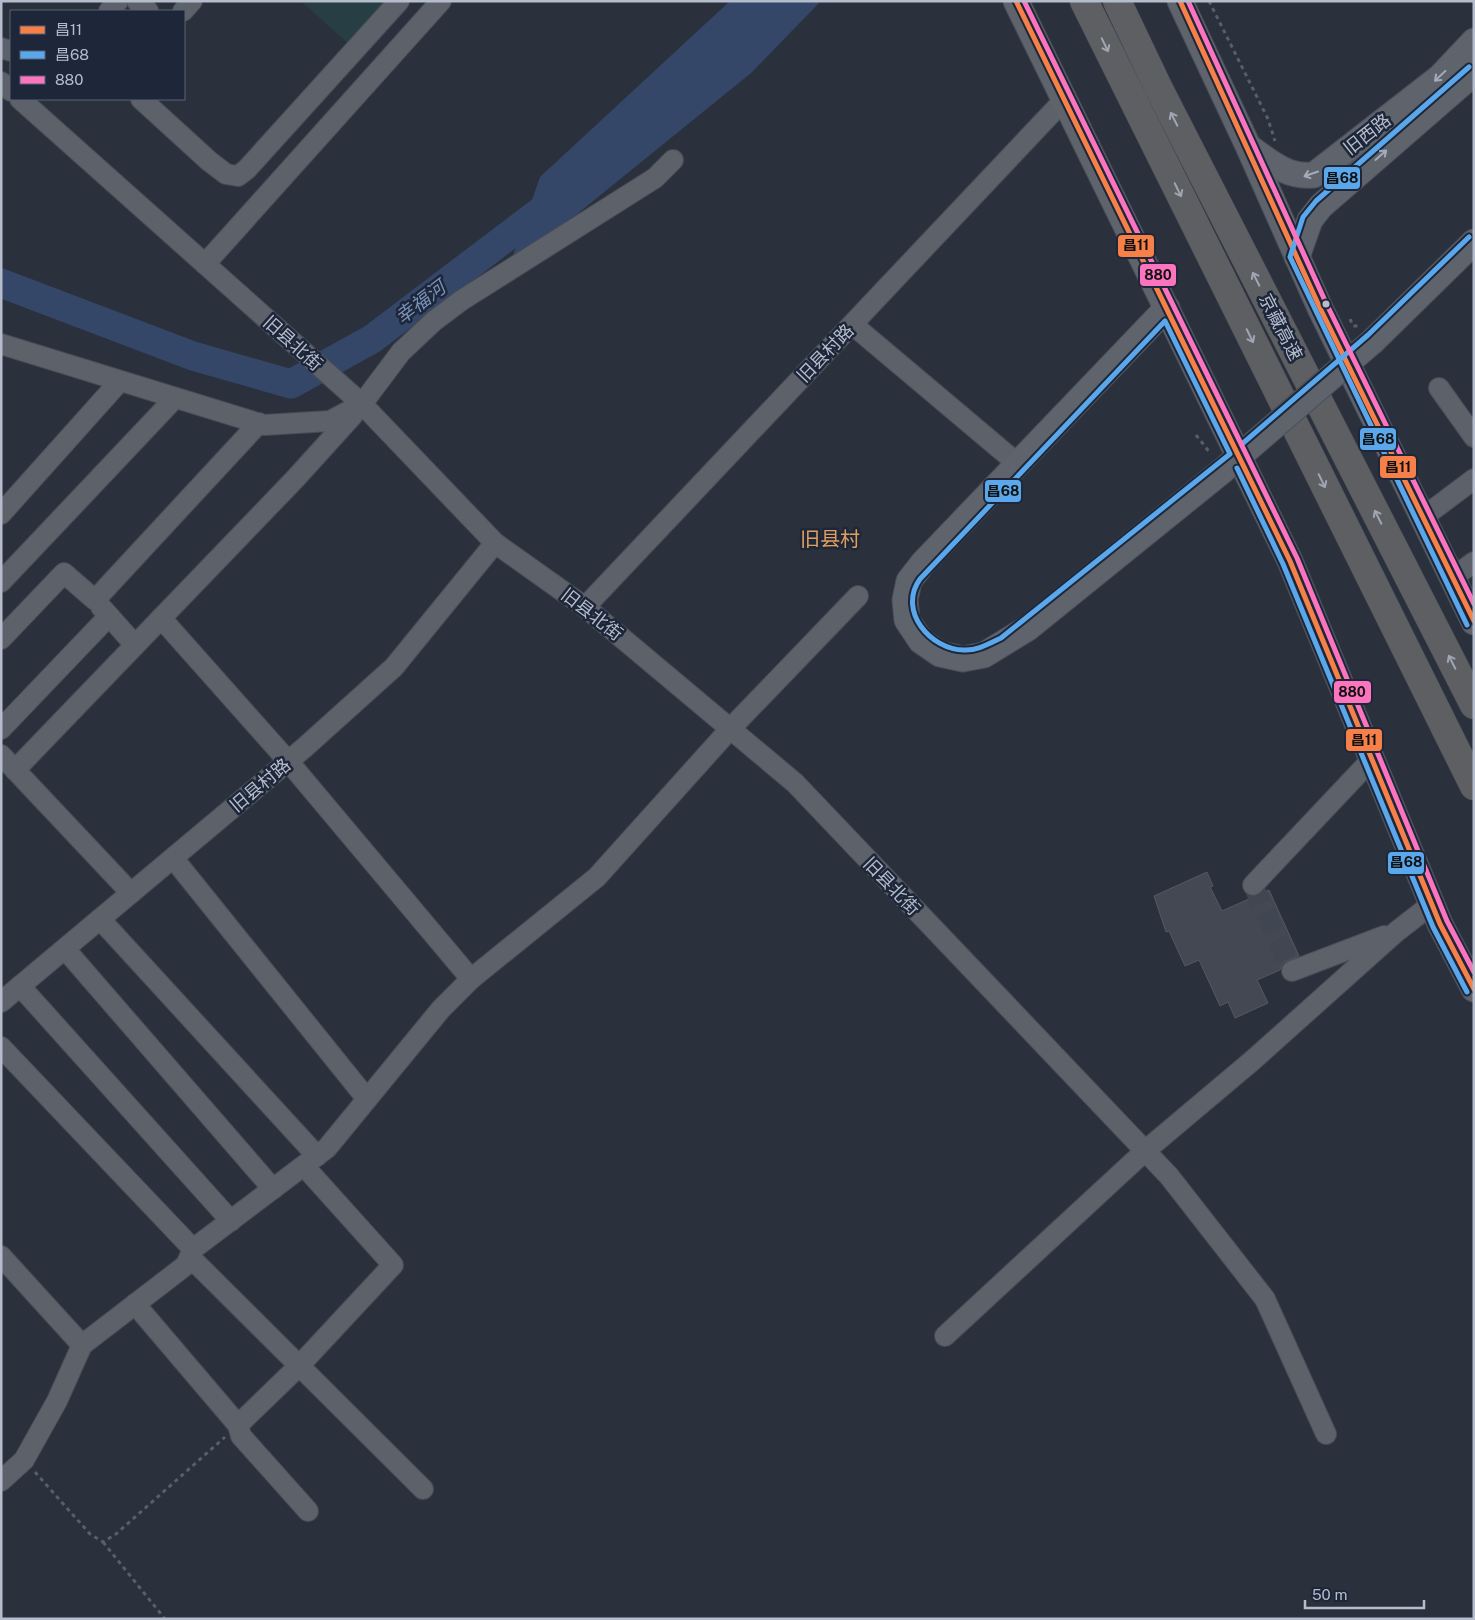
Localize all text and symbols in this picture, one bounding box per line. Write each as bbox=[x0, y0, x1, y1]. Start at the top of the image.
legend bbox=[10, 10, 185, 100]
text: 昌11 bbox=[55, 21, 82, 38]
one-way arrow bbox=[1101, 37, 1111, 52]
text: 昌68 bbox=[55, 46, 89, 63]
one-way arrow bbox=[1434, 70, 1446, 82]
text: 880 bbox=[55, 71, 83, 88]
street label: 旧西路 bbox=[1339, 109, 1395, 159]
one-way arrow bbox=[1169, 111, 1179, 126]
one-way arrow bbox=[1375, 149, 1388, 161]
line badge: 昌68 bbox=[1323, 166, 1361, 190]
one-way arrow bbox=[1303, 169, 1319, 179]
text: 昌68 bbox=[1326, 170, 1358, 186]
one-way arrow bbox=[1173, 183, 1183, 198]
line badge: 昌11 bbox=[1117, 234, 1155, 258]
text: 昌11 bbox=[1123, 237, 1149, 253]
line badge: 880 bbox=[1139, 263, 1177, 287]
text: 880 bbox=[1144, 267, 1172, 283]
one-way arrow bbox=[1251, 272, 1260, 287]
water label: 幸福河 bbox=[391, 274, 453, 328]
street label: 京藏高速 bbox=[1255, 290, 1307, 364]
unlabelled marker bbox=[1321, 299, 1331, 309]
street label: 旧县北街 bbox=[259, 311, 327, 375]
street label: 旧县村路 bbox=[792, 320, 858, 386]
one-way arrow bbox=[1246, 328, 1255, 343]
line badge: 昌68 bbox=[1359, 427, 1397, 451]
text: 昌68 bbox=[1362, 431, 1394, 447]
line badge: 昌11 bbox=[1379, 455, 1417, 479]
text: 昌11 bbox=[1385, 459, 1411, 475]
one-way arrow bbox=[1317, 474, 1327, 489]
line badge: 昌68 bbox=[984, 479, 1022, 503]
text: 昌68 bbox=[987, 483, 1019, 499]
one-way arrow bbox=[1373, 510, 1382, 525]
district label: 旧县村 bbox=[800, 527, 860, 551]
street label: 旧县北街 bbox=[557, 584, 627, 644]
one-way arrow bbox=[1447, 655, 1456, 670]
line badge: 880 bbox=[1333, 680, 1372, 704]
text: 880 bbox=[1338, 684, 1366, 700]
line badge: 昌11 bbox=[1345, 728, 1383, 752]
text: 昌11 bbox=[1351, 732, 1377, 748]
street label: 旧县村路 bbox=[226, 754, 294, 816]
line badge: 昌68 bbox=[1387, 851, 1425, 875]
street label: 旧县北街 bbox=[859, 853, 925, 919]
text: 昌68 bbox=[1390, 854, 1422, 870]
scale bar bbox=[1305, 1578, 1424, 1610]
text: 50 m bbox=[1312, 1586, 1347, 1603]

